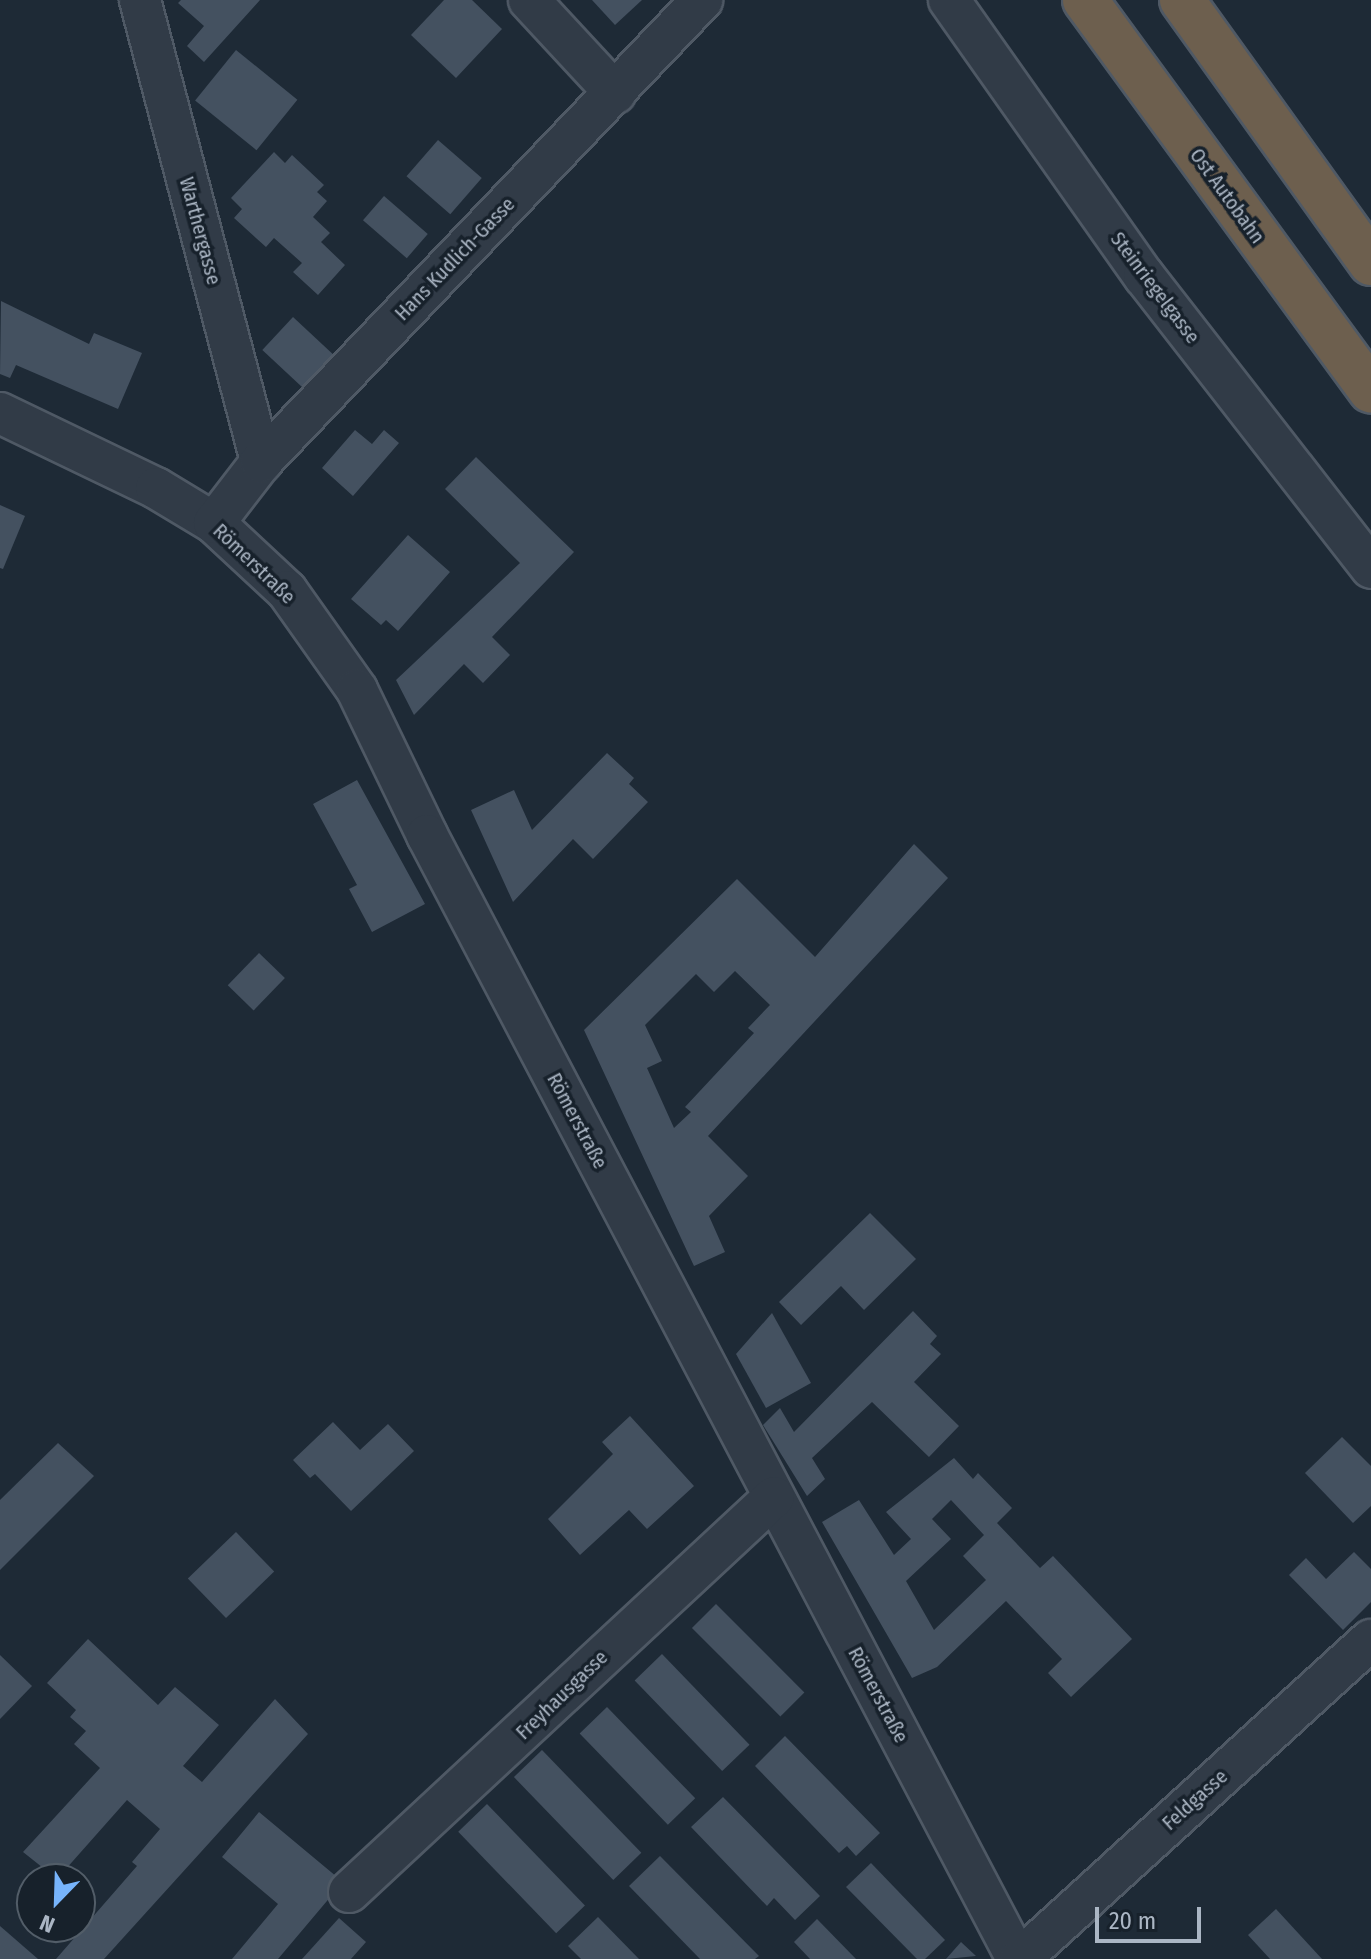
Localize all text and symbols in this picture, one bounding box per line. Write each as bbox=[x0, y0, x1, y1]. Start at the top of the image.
street label: Ost Autobahn bbox=[1185, 144, 1269, 248]
street label: Warthergasse bbox=[174, 175, 226, 287]
street label: Hans Kudlich-Gasse bbox=[390, 192, 520, 326]
street label: Steinriegelgasse bbox=[1105, 228, 1205, 348]
street label: Römerstraße bbox=[208, 519, 300, 609]
street label: Römerstraße bbox=[542, 1069, 612, 1173]
street label: Römerstraße bbox=[843, 1643, 913, 1747]
street label: Freyhausgasse bbox=[511, 1645, 613, 1745]
street label: Feldgasse bbox=[1158, 1765, 1232, 1835]
north arrow bbox=[16, 1863, 96, 1943]
scale bar bbox=[1099, 1891, 1205, 1941]
text: 20 m bbox=[1109, 1907, 1156, 1935]
text: N bbox=[36, 1909, 59, 1939]

